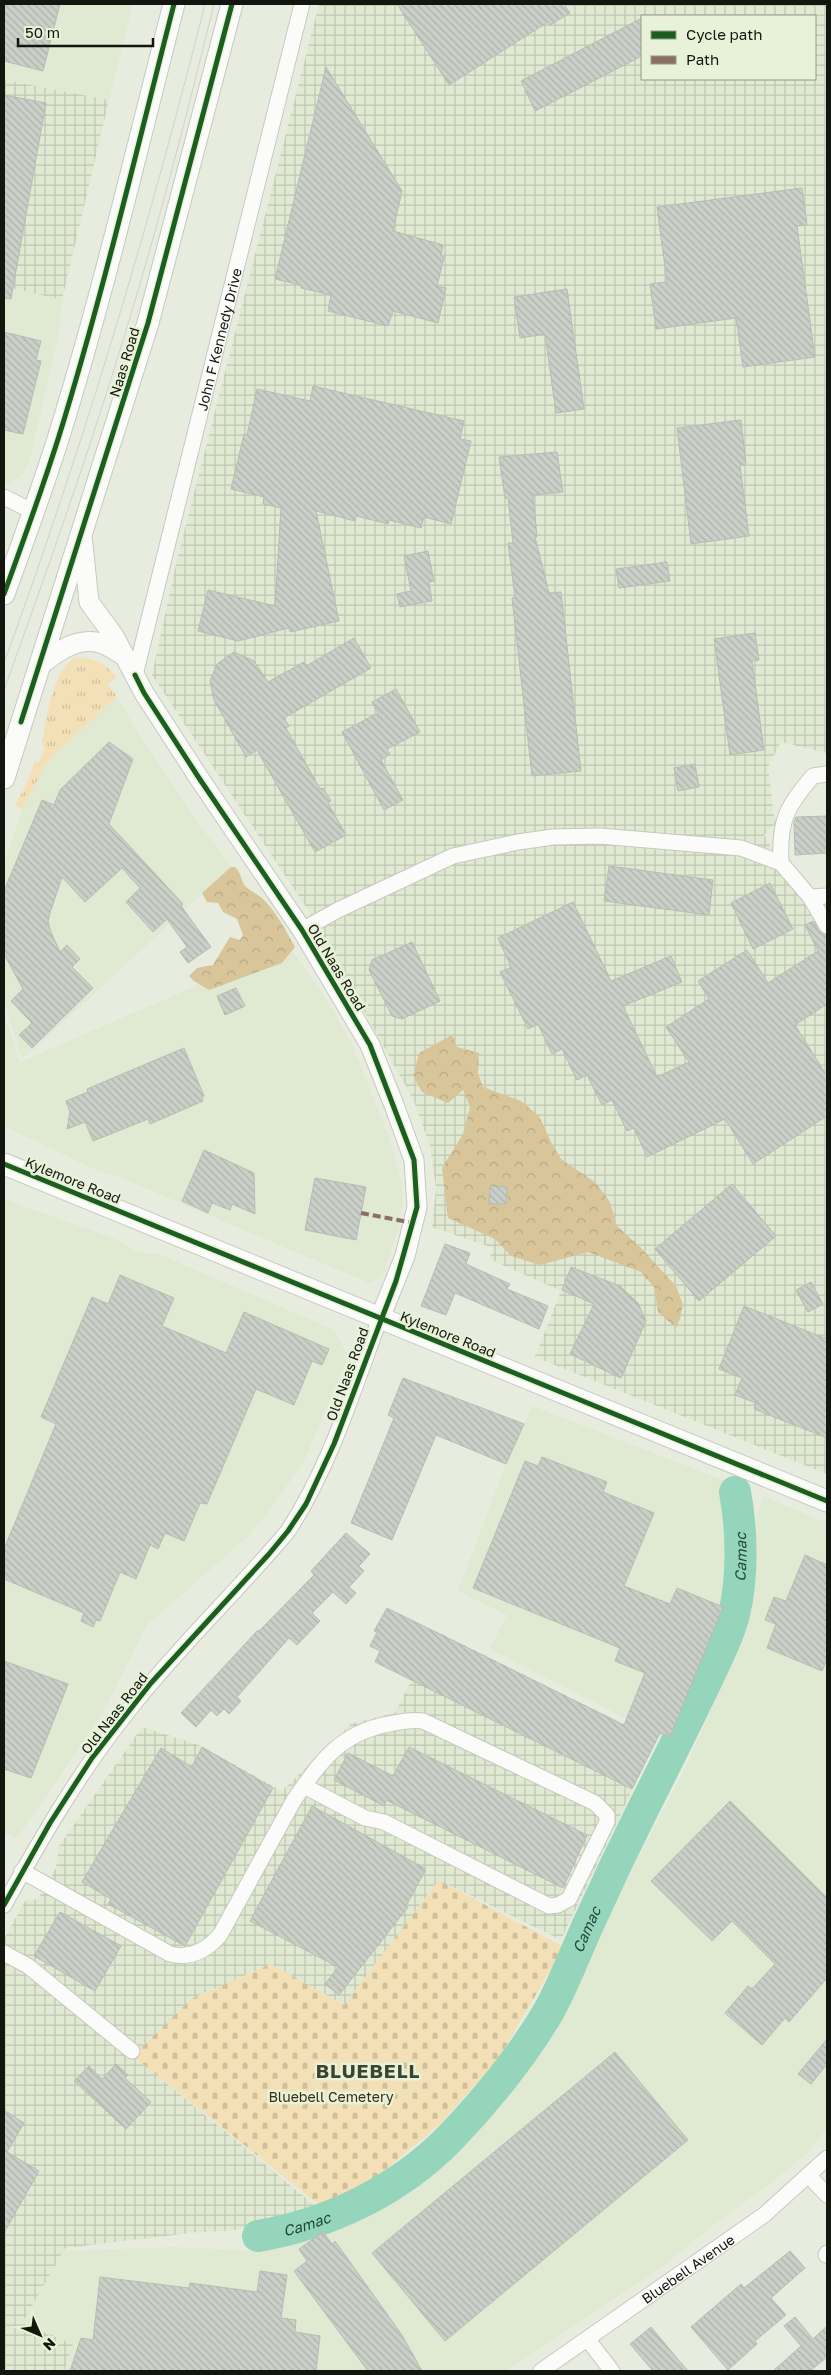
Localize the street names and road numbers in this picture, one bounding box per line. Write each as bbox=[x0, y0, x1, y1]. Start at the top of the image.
street label: John F Kennedy Drive bbox=[193, 266, 244, 412]
street label: Naas Road bbox=[105, 325, 143, 399]
street label: Old Naas Road bbox=[304, 920, 370, 1014]
street label: Kylemore Road bbox=[23, 1153, 123, 1207]
street label: Kylemore Road bbox=[398, 1307, 498, 1361]
street label: Old Naas Road bbox=[322, 1325, 372, 1423]
street label: Old Naas Road bbox=[77, 1669, 151, 1757]
street label: Bluebell Avenue bbox=[638, 2230, 737, 2307]

